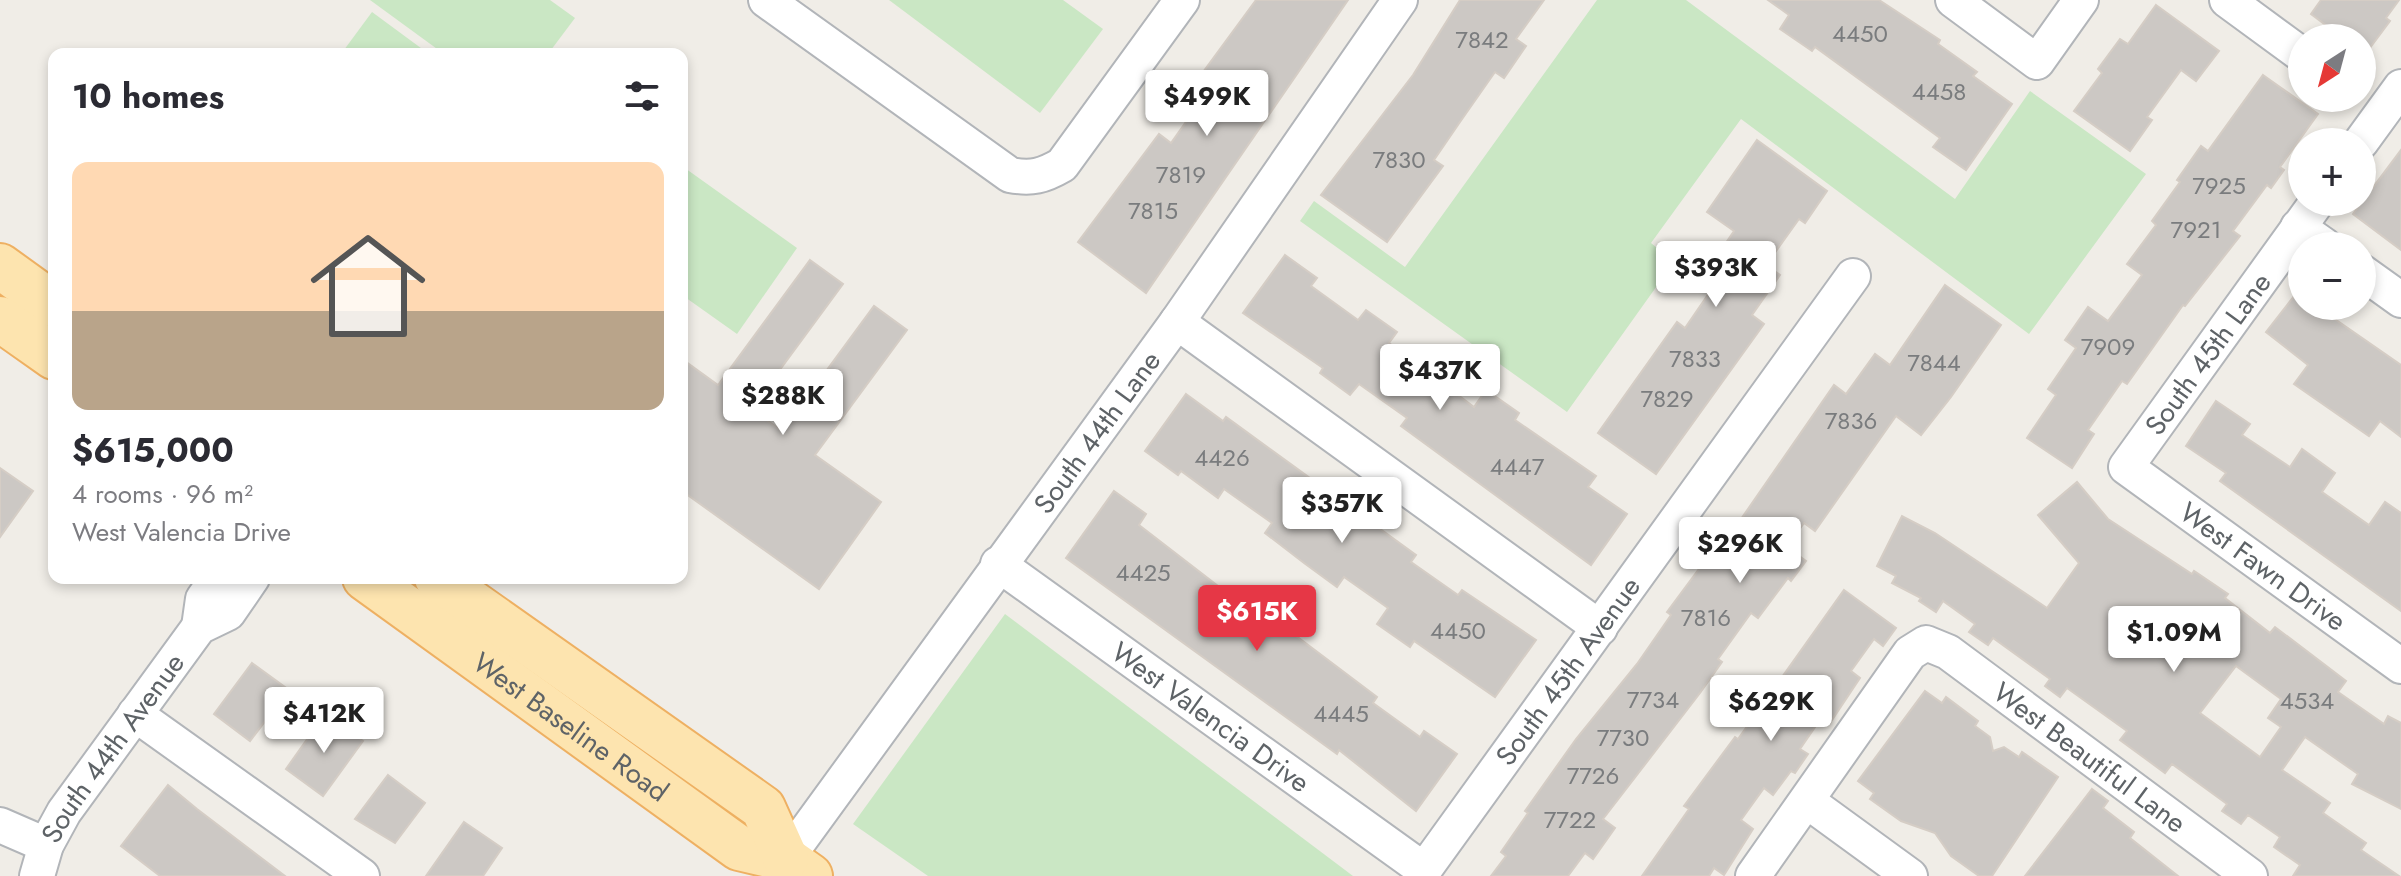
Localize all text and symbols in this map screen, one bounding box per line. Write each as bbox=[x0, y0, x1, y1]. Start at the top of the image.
house number: 4450 bbox=[1832, 16, 1888, 51]
house number: 7842 bbox=[1455, 22, 1509, 57]
north arrow bbox=[2288, 24, 2376, 112]
map controls bbox=[2288, 24, 2376, 320]
pin: $499K bbox=[1151, 70, 1263, 138]
text: 10 homes bbox=[72, 72, 224, 121]
icon: filters bbox=[620, 74, 664, 118]
house number: 4458 bbox=[1912, 74, 1966, 109]
text: $499K bbox=[1163, 77, 1251, 115]
button: + bbox=[2288, 128, 2376, 216]
house number: 7830 bbox=[1372, 142, 1426, 177]
house number: 7819 bbox=[1156, 157, 1206, 192]
house number: 7925 bbox=[2192, 168, 2246, 203]
house number: 7815 bbox=[1128, 193, 1178, 228]
house number: 7921 bbox=[2171, 212, 2221, 247]
icon: home bbox=[296, 214, 440, 358]
button: − bbox=[2288, 232, 2376, 320]
pin: $393K bbox=[1660, 241, 1772, 309]
text: $393K bbox=[1674, 248, 1758, 286]
street label: South 45th Lane bbox=[2135, 264, 2281, 444]
house number: 7909 bbox=[2081, 329, 2135, 364]
house number: 7833 bbox=[1669, 341, 1721, 376]
street label: South 44th Lane bbox=[1023, 342, 1170, 522]
pin: $437K bbox=[1384, 344, 1496, 412]
house number: 7844 bbox=[1907, 345, 1961, 380]
text: $437K bbox=[1398, 351, 1482, 389]
pin: $288K bbox=[727, 369, 839, 437]
text: $288K bbox=[741, 376, 825, 414]
house number: 7829 bbox=[1640, 381, 1694, 416]
house number: 7836 bbox=[1825, 403, 1877, 438]
text: $615,000 bbox=[72, 426, 234, 475]
house number: 4426 bbox=[1194, 440, 1250, 475]
house number: 4447 bbox=[1490, 449, 1545, 484]
text: 4 rooms · 96 m² bbox=[72, 475, 253, 513]
pin: $357K bbox=[1286, 477, 1398, 545]
text: $357K bbox=[1301, 484, 1383, 522]
street label: West Fawn Drive bbox=[2171, 492, 2355, 641]
text: West Valencia Drive bbox=[72, 513, 291, 551]
pin: $296K bbox=[1684, 517, 1796, 585]
text: $296K bbox=[1697, 524, 1783, 562]
house number: 4425 bbox=[1115, 555, 1171, 590]
street label: South 45th Avenue bbox=[1485, 568, 1650, 774]
pin: $615K bbox=[1201, 585, 1313, 653]
text: $615K bbox=[1216, 592, 1298, 630]
house number: 7816 bbox=[1681, 600, 1731, 635]
pin: $1.09M bbox=[2109, 606, 2239, 674]
house number: 4450 bbox=[1430, 613, 1486, 648]
text: $1.09M bbox=[2126, 613, 2222, 651]
street label: West Valencia Drive bbox=[1103, 631, 1319, 802]
street label: West Baseline Road bbox=[465, 642, 677, 811]
street label: South 44th Avenue bbox=[31, 644, 194, 850]
street label: West Beautiful Lane bbox=[1985, 672, 2195, 843]
pin: $629K bbox=[1715, 675, 1827, 743]
house number: 7734 bbox=[1627, 682, 1679, 717]
text: $629K bbox=[1728, 682, 1814, 720]
house number: 4534 bbox=[2280, 683, 2334, 718]
pin: $412K bbox=[268, 687, 380, 755]
text: $412K bbox=[283, 694, 365, 732]
house number: 4445 bbox=[1313, 696, 1369, 731]
house number: 7730 bbox=[1597, 720, 1649, 755]
house number: 7726 bbox=[1567, 758, 1619, 793]
house number: 7722 bbox=[1544, 802, 1596, 837]

